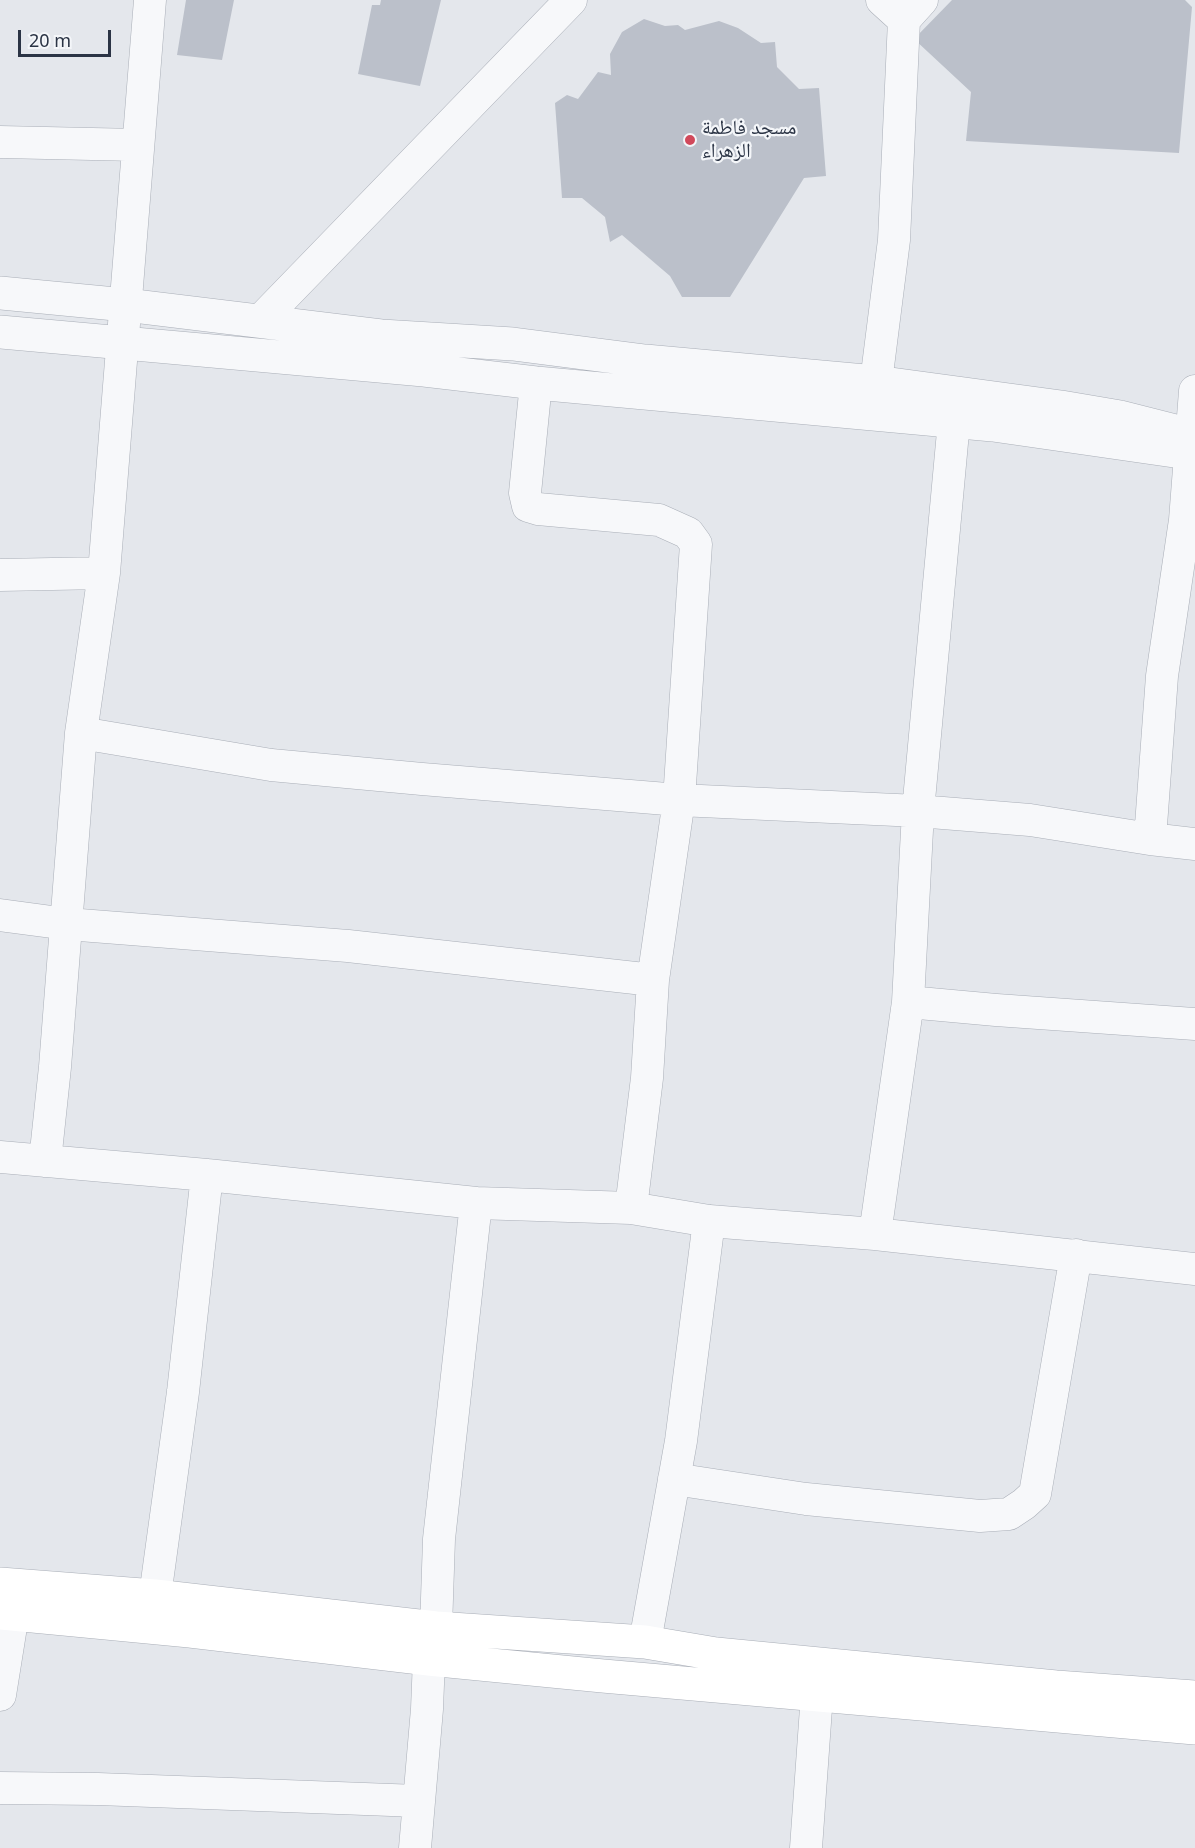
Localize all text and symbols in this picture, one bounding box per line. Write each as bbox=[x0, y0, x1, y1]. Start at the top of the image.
scale bar bbox=[21, 18, 114, 56]
text: 20 m bbox=[29, 28, 71, 52]
place label: مسجد فاطمة الزهراء bbox=[702, 116, 796, 163]
marker: مسجد فاطمة الزهراء bbox=[683, 133, 697, 147]

